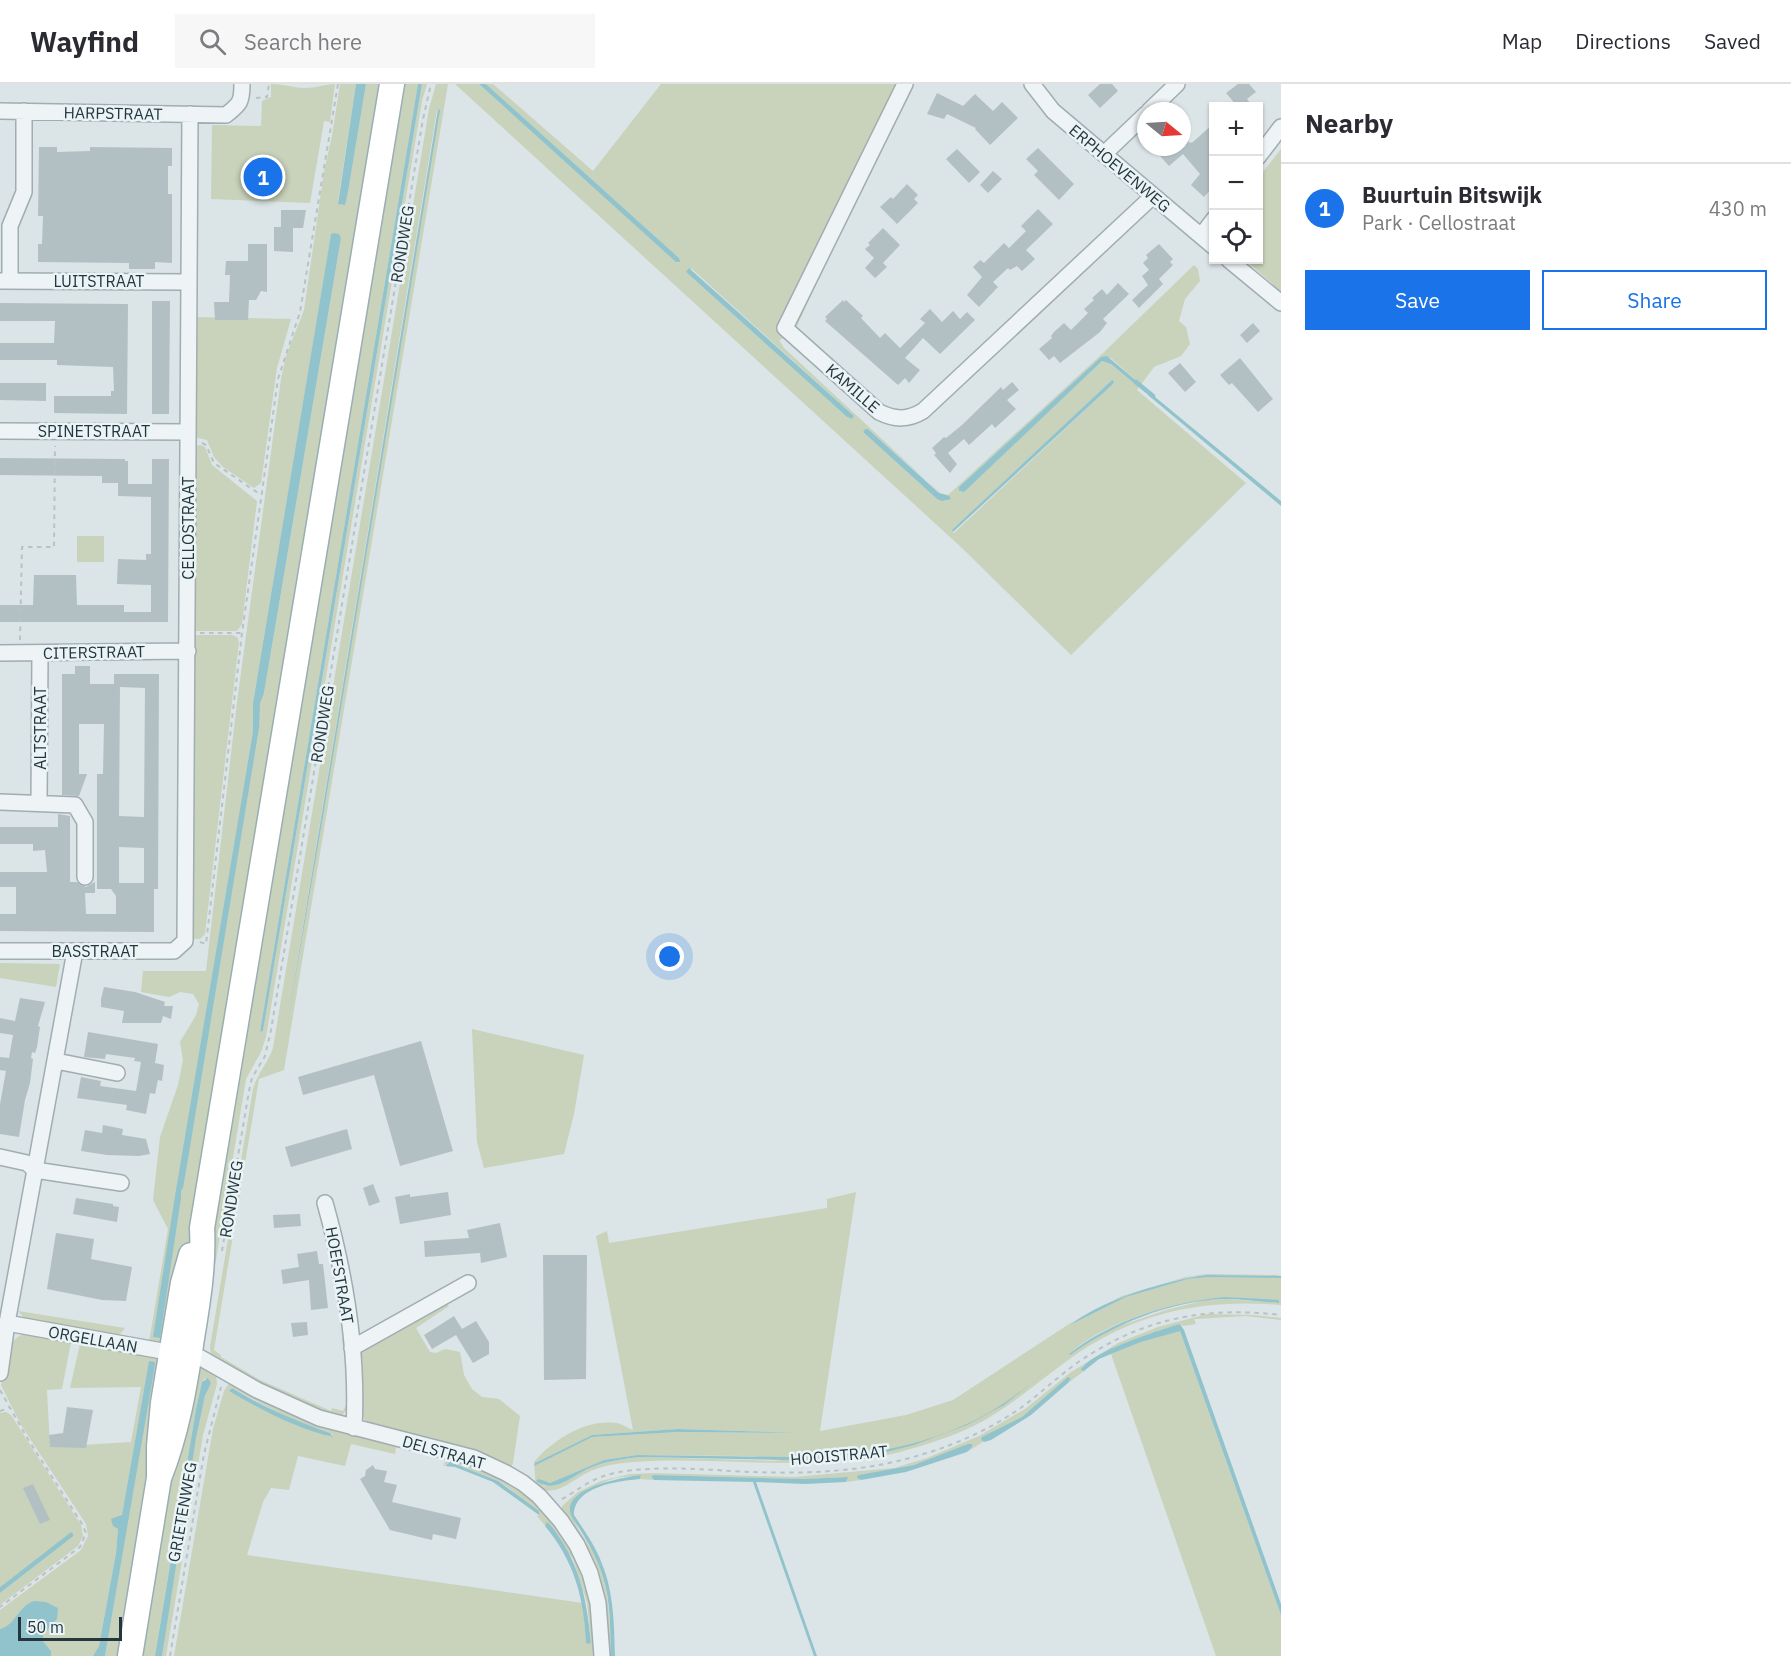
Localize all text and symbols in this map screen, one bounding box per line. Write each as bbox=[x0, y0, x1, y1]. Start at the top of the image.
search box bbox=[175, 14, 595, 68]
text: Wayfind bbox=[30, 23, 139, 60]
icon: search bbox=[196, 25, 229, 58]
text: Search here bbox=[244, 27, 362, 56]
text: Map bbox=[1502, 27, 1542, 55]
text: Directions bbox=[1575, 27, 1671, 55]
text: Saved bbox=[1704, 27, 1761, 55]
street label: HARPSTRAAT bbox=[63, 102, 163, 124]
north arrow bbox=[1137, 102, 1191, 156]
map controls bbox=[1209, 102, 1263, 264]
button: + bbox=[1209, 102, 1263, 156]
text: Nearby bbox=[1305, 106, 1393, 140]
street label: ERPHOEVENWEG bbox=[1065, 120, 1175, 216]
pin: 1 bbox=[244, 154, 282, 200]
button: − bbox=[1209, 156, 1263, 210]
text: Buurtuin Bitswijk bbox=[1362, 180, 1542, 209]
text: 1 bbox=[1319, 195, 1331, 222]
text: 430 m bbox=[1709, 195, 1767, 222]
street label: RONDWEG bbox=[386, 204, 418, 284]
text: Park · Cellostraat bbox=[1362, 209, 1516, 236]
button: locate bbox=[1209, 210, 1263, 264]
button: Save bbox=[1305, 270, 1530, 330]
button: Share bbox=[1542, 270, 1767, 330]
street label: LUITSTRAAT bbox=[53, 271, 145, 291]
street label: KAMILLE bbox=[822, 359, 884, 417]
street label: SPINETSTRAAT bbox=[38, 421, 150, 441]
street label: CELLOSTRAAT bbox=[178, 476, 198, 580]
street label: CITERSTRAAT bbox=[43, 641, 145, 663]
street label: RONDWEG bbox=[306, 684, 338, 764]
street label: ALTSTRAAT bbox=[30, 686, 50, 770]
street label: BASSTRAAT bbox=[51, 941, 139, 961]
your location bbox=[655, 942, 684, 971]
street label: RONDWEG bbox=[215, 1159, 247, 1239]
street label: HOEFSTRAAT bbox=[322, 1225, 358, 1325]
street label: ORGELLAAN bbox=[47, 1321, 139, 1357]
street label: DELSTRAAT bbox=[400, 1431, 488, 1473]
street label: HOOISTRAAT bbox=[789, 1441, 889, 1469]
street label: GRIETENWEG bbox=[163, 1460, 201, 1564]
scale bar bbox=[18, 1614, 122, 1642]
text: 50 m bbox=[27, 1617, 64, 1637]

